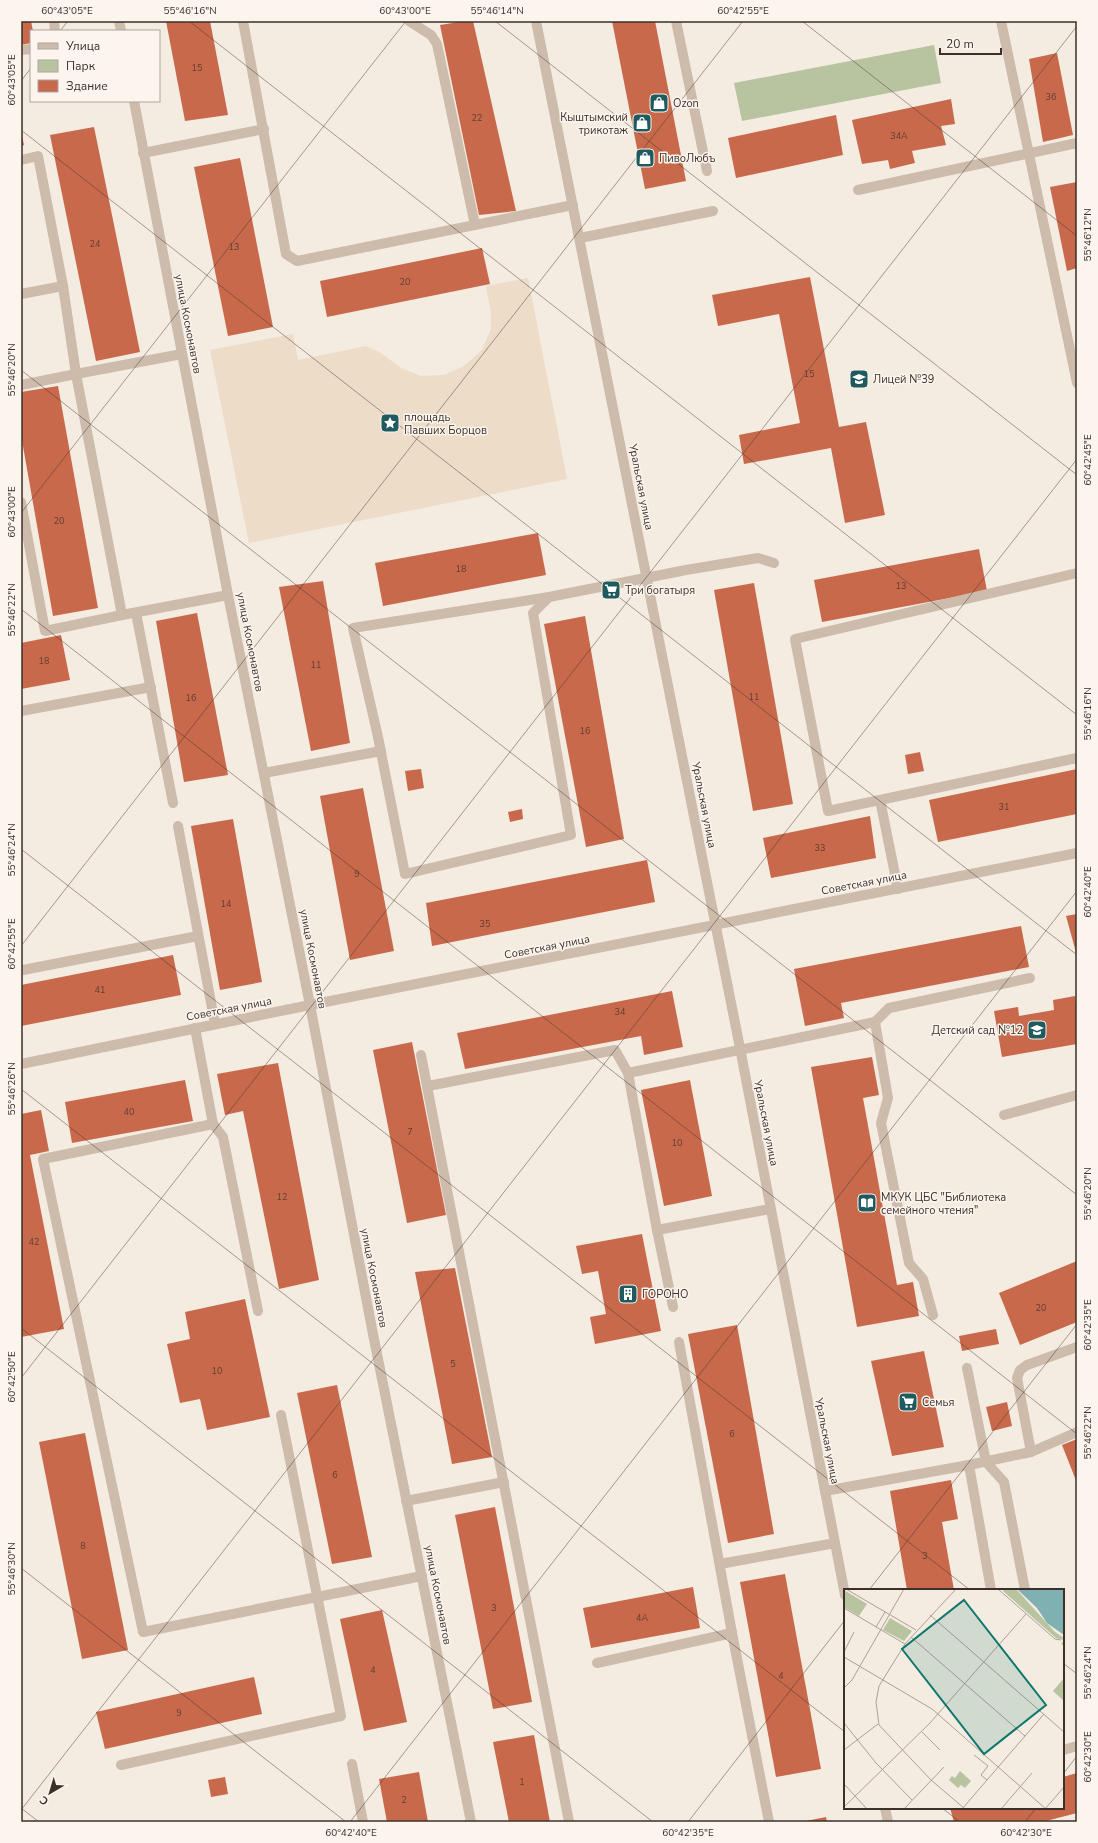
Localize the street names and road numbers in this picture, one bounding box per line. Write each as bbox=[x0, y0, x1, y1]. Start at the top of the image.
street label: улица Космонавтов bbox=[171, 273, 205, 375]
street label: Уральская улица bbox=[625, 442, 657, 531]
street label: улица Космонавтов bbox=[233, 591, 267, 693]
street label: Уральская улица bbox=[688, 760, 720, 849]
street label: Советская улица bbox=[820, 867, 908, 899]
street label: улица Космонавтов bbox=[296, 908, 330, 1010]
street label: Советская улица bbox=[503, 931, 591, 963]
street label: Советская улица bbox=[185, 993, 273, 1025]
street label: Уральская улица bbox=[750, 1078, 782, 1167]
street label: улица Космонавтов bbox=[357, 1227, 391, 1329]
street label: Уральская улица bbox=[811, 1396, 843, 1485]
street label: улица Космонавтов bbox=[421, 1544, 455, 1646]

